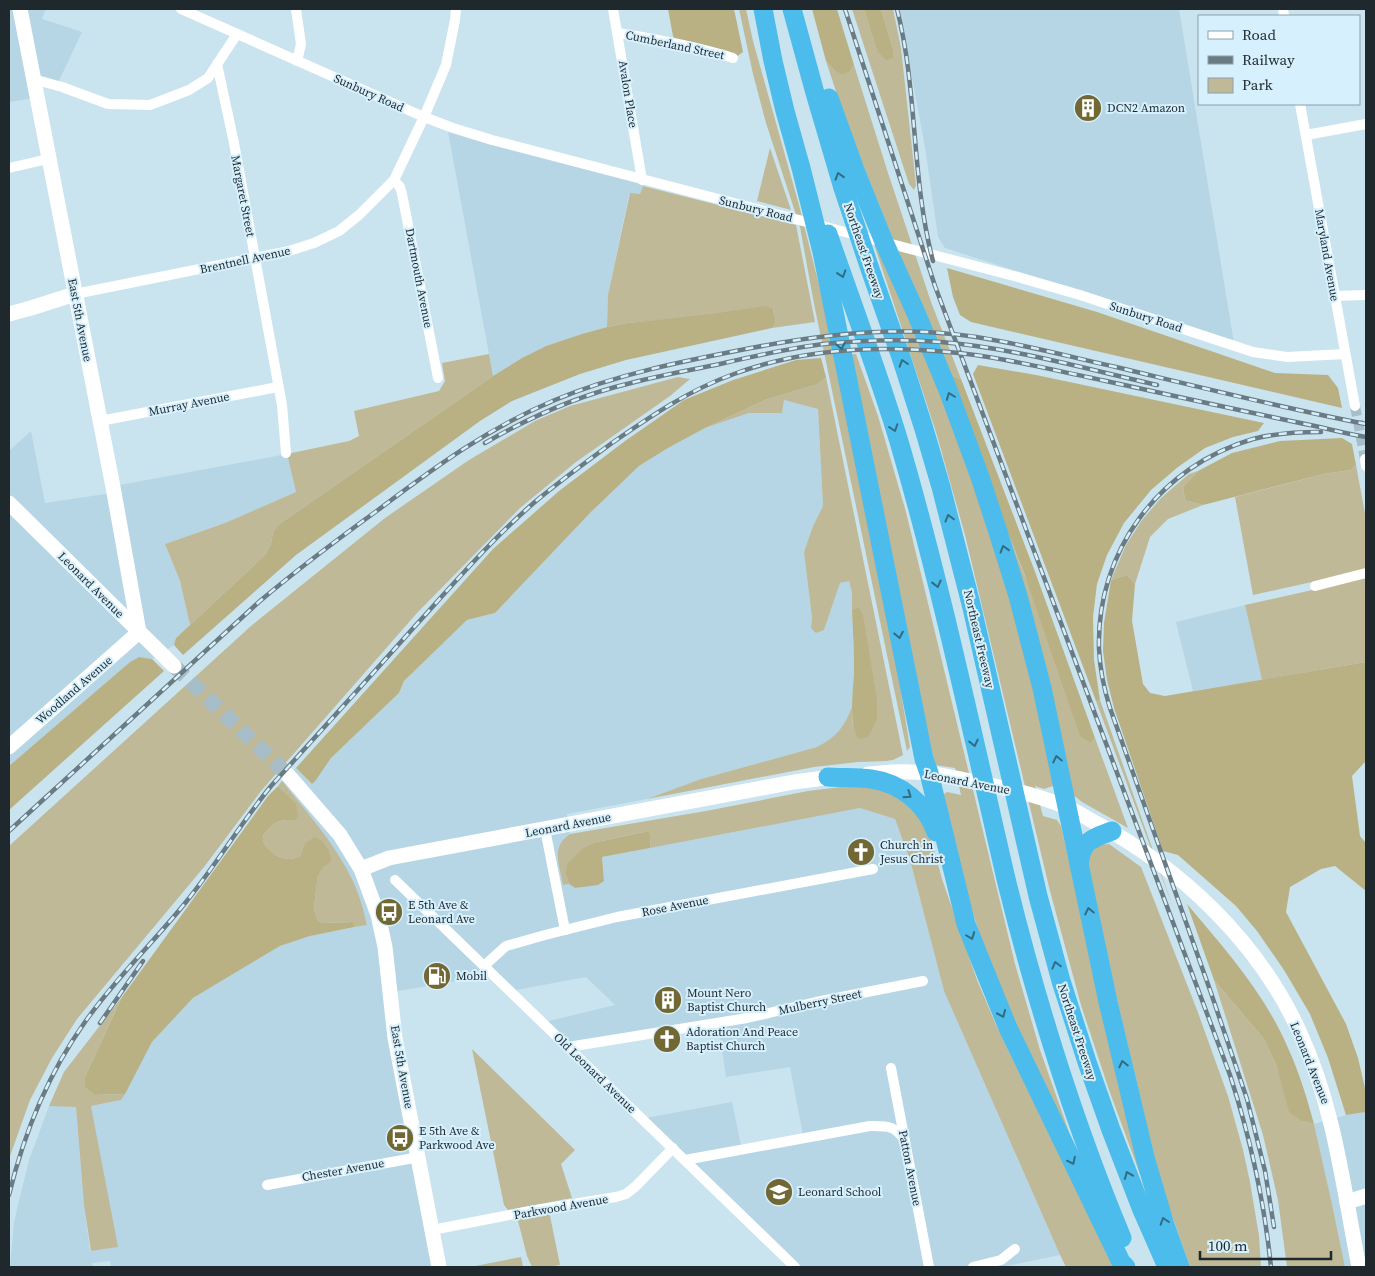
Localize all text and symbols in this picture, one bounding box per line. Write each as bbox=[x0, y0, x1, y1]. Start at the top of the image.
legend bbox=[1198, 15, 1360, 105]
text: Road bbox=[1242, 24, 1276, 45]
street label: Cumberland Street bbox=[624, 27, 726, 63]
text: Railway bbox=[1242, 49, 1295, 70]
street label: Avalon Place bbox=[615, 59, 641, 129]
street label: Sunbury Road bbox=[331, 70, 407, 116]
text: Park bbox=[1242, 74, 1274, 95]
building icon: DCN2 Amazon bbox=[1073, 93, 1103, 123]
place label: DCN2 Amazon bbox=[1107, 100, 1185, 116]
street label: Margaret Street bbox=[227, 154, 259, 238]
one-way arrow bbox=[835, 172, 845, 180]
street label: Sunbury Road bbox=[717, 192, 795, 226]
street label: Northeast Freeway bbox=[840, 201, 888, 302]
street label: Maryland Avenue bbox=[1311, 208, 1343, 302]
street label: Dartmouth Avenue bbox=[401, 227, 437, 329]
street label: Brentnell Avenue bbox=[198, 243, 292, 277]
one-way arrow bbox=[836, 269, 846, 278]
street label: East 5th Avenue bbox=[64, 277, 96, 363]
street label: Sunbury Road bbox=[1108, 298, 1185, 336]
one-way arrow bbox=[835, 342, 846, 351]
one-way arrow bbox=[899, 359, 909, 367]
street label: Murray Avenue bbox=[147, 388, 231, 420]
one-way arrow bbox=[946, 392, 956, 401]
one-way arrow bbox=[889, 423, 899, 431]
one-way arrow bbox=[944, 514, 955, 523]
one-way arrow bbox=[999, 546, 1009, 554]
street label: Leonard Avenue bbox=[55, 549, 127, 621]
one-way arrow bbox=[931, 580, 942, 589]
street label: Northeast Freeway bbox=[960, 588, 998, 691]
one-way arrow bbox=[893, 630, 904, 639]
street label: Woodland Avenue bbox=[32, 652, 116, 728]
one-way arrow bbox=[968, 738, 978, 747]
one-way arrow bbox=[1052, 755, 1063, 764]
street label: Leonard Avenue bbox=[923, 766, 1011, 798]
one-way arrow bbox=[902, 789, 912, 798]
street label: Leonard Avenue bbox=[524, 809, 612, 841]
church icon: Church in Jesus Christ bbox=[846, 837, 876, 867]
place label: Church in Jesus Christ bbox=[879, 837, 943, 867]
street label: Rose Avenue bbox=[640, 892, 710, 920]
bus stop icon: E 5th Ave & Leonard Ave bbox=[374, 897, 404, 927]
place label: E 5th Ave & Leonard Ave bbox=[408, 897, 475, 927]
one-way arrow bbox=[1084, 907, 1094, 916]
one-way arrow bbox=[965, 931, 975, 940]
fuel station icon: Mobil bbox=[422, 961, 452, 991]
one-way arrow bbox=[1052, 962, 1062, 970]
place label: Mobil bbox=[456, 968, 488, 984]
street label: Northeast Freeway bbox=[1054, 982, 1100, 1083]
building icon: Mount Nero Baptist Church bbox=[653, 985, 683, 1015]
place label: Mount Nero Baptist Church bbox=[687, 985, 766, 1015]
street label: Mulberry Street bbox=[777, 985, 863, 1019]
one-way arrow bbox=[996, 1009, 1007, 1018]
street label: Leonard Avenue bbox=[1286, 1020, 1334, 1106]
street label: East 5th Avenue bbox=[387, 1024, 417, 1110]
church icon: Adoration And Peace Baptist Church bbox=[652, 1024, 682, 1054]
place label: Adoration And Peace Baptist Church bbox=[686, 1024, 798, 1054]
street label: Old Leonard Avenue bbox=[550, 1029, 640, 1117]
one-way arrow bbox=[1118, 1060, 1129, 1069]
bus stop icon: E 5th Ave & Parkwood Ave bbox=[385, 1123, 415, 1153]
place label: E 5th Ave & Parkwood Ave bbox=[419, 1123, 495, 1153]
street label: Patton Avenue bbox=[895, 1129, 925, 1207]
street label: Chester Avenue bbox=[301, 1155, 385, 1185]
one-way arrow bbox=[1066, 1156, 1076, 1165]
one-way arrow bbox=[1124, 1171, 1134, 1180]
school or university icon: Leonard School bbox=[764, 1177, 794, 1207]
place label: Leonard School bbox=[798, 1184, 882, 1200]
street label: Parkwood Avenue bbox=[512, 1191, 610, 1223]
one-way arrow bbox=[1159, 1218, 1169, 1226]
scale bar bbox=[1200, 1228, 1331, 1260]
text: 100 m bbox=[1208, 1235, 1248, 1256]

